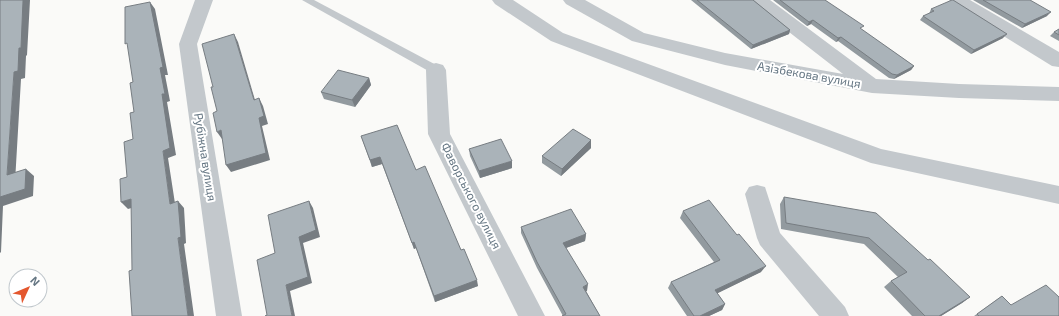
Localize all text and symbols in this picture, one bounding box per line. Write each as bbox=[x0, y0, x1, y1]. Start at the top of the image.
street label: Азізбекова вулиця bbox=[756, 58, 862, 91]
street label: Рубіжна вулиця bbox=[191, 112, 220, 202]
street label: Фаворського вулиця bbox=[438, 140, 505, 251]
north arrow bbox=[8, 268, 48, 308]
text: N bbox=[28, 273, 43, 288]

